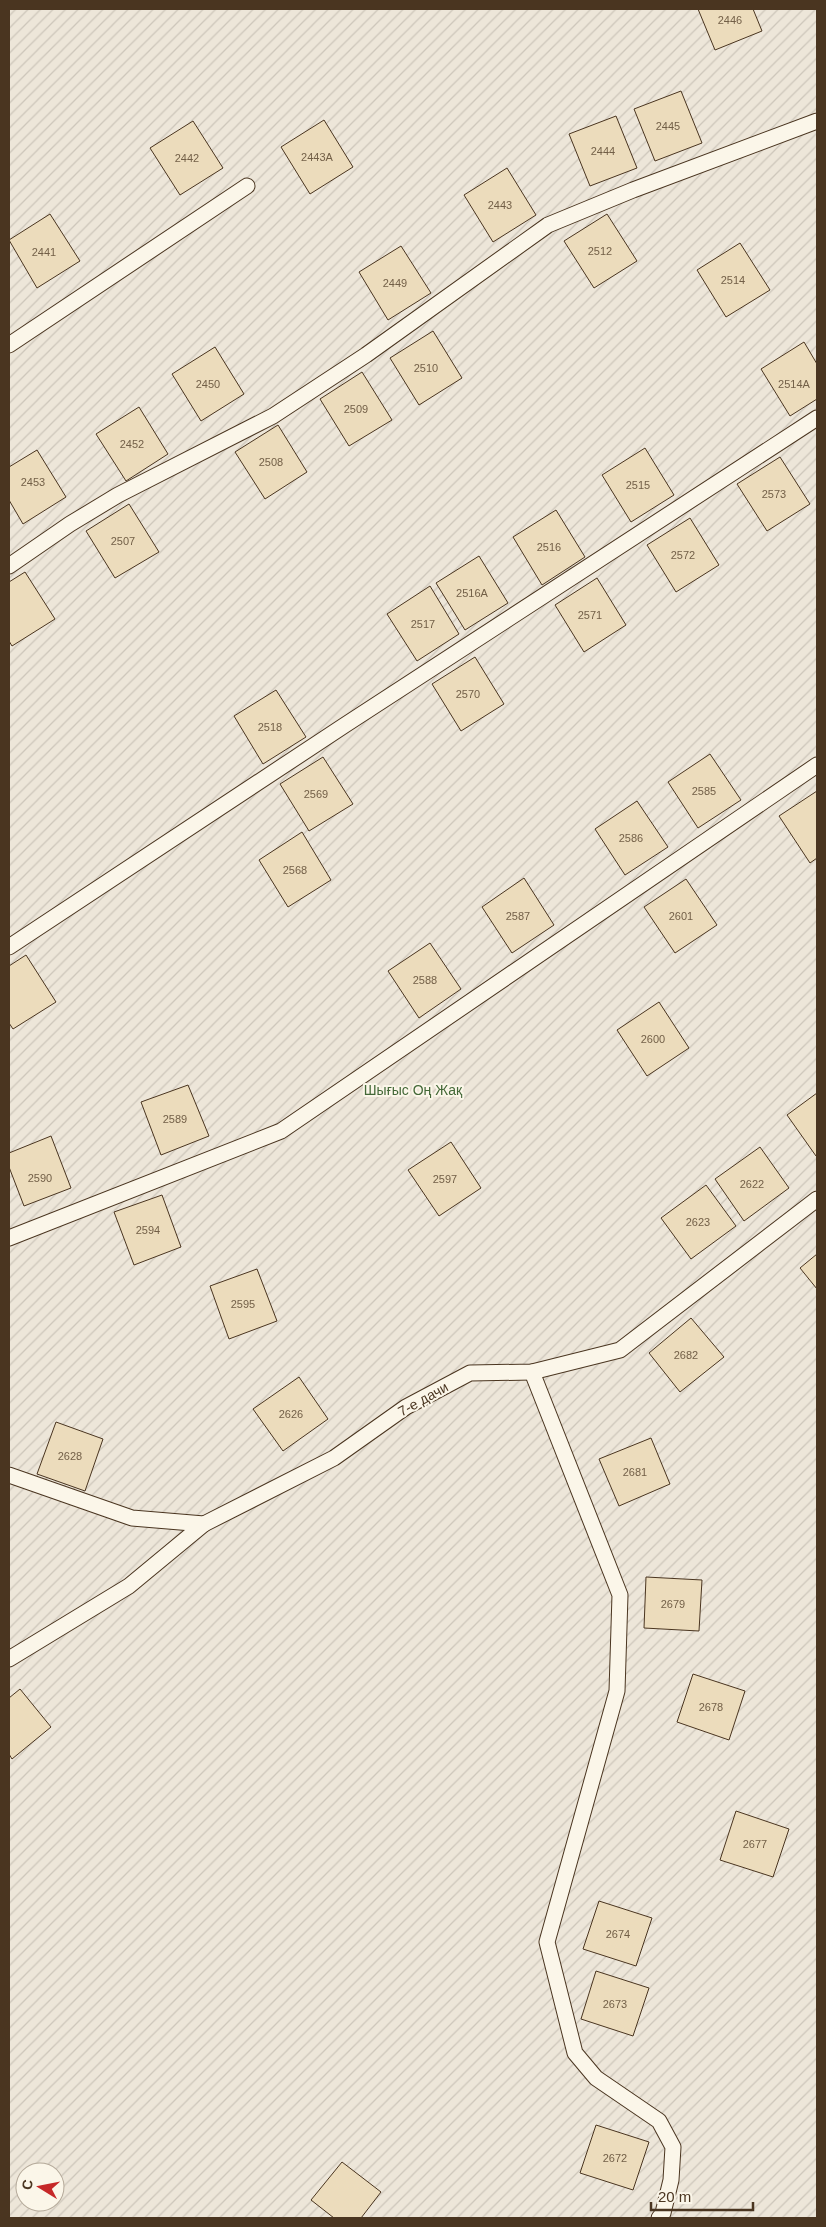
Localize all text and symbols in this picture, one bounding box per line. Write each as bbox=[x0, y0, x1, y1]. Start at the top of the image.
house number: 2446 bbox=[718, 14, 742, 26]
house number: 2445 bbox=[656, 120, 680, 132]
house number: 2444 bbox=[591, 145, 615, 157]
house number: 2443А bbox=[301, 151, 334, 163]
house number: 2442 bbox=[175, 152, 199, 164]
house number: 2443 bbox=[488, 199, 512, 211]
house number: 2512 bbox=[588, 245, 612, 257]
house number: 2441 bbox=[32, 246, 56, 258]
house number: 2514 bbox=[721, 274, 745, 286]
house number: 2449 bbox=[383, 277, 407, 289]
house number: 2510 bbox=[414, 362, 438, 374]
house number: 2450 bbox=[196, 378, 220, 390]
house number: 2514А bbox=[778, 378, 811, 390]
house number: 2509 bbox=[344, 403, 368, 415]
house number: 2452 bbox=[120, 438, 144, 450]
house number: 2508 bbox=[259, 456, 283, 468]
house number: 2453 bbox=[21, 476, 45, 488]
house number: 2515 bbox=[626, 479, 650, 491]
house number: 2573 bbox=[762, 488, 786, 500]
house number: 2507 bbox=[111, 535, 135, 547]
house number: 2516 bbox=[537, 541, 561, 553]
house number: 2572 bbox=[671, 549, 695, 561]
house number: 2516А bbox=[456, 587, 489, 599]
house number: 2571 bbox=[578, 609, 602, 621]
house number: 2517 bbox=[411, 618, 435, 630]
house number: 2570 bbox=[456, 688, 480, 700]
house number: 2518 bbox=[258, 721, 282, 733]
house number: 2585 bbox=[692, 785, 716, 797]
house number: 2569 bbox=[304, 788, 328, 800]
house number: 2586 bbox=[619, 832, 643, 844]
house number: 2568 bbox=[283, 864, 307, 876]
house number: 2587 bbox=[506, 910, 530, 922]
house number: 2601 bbox=[669, 910, 693, 922]
house number: 2588 bbox=[413, 974, 437, 986]
house number: 2600 bbox=[641, 1033, 665, 1045]
park label: Шығыс Оң Жақ bbox=[364, 1082, 463, 1098]
house number: 2589 bbox=[163, 1113, 187, 1125]
house number: 2590 bbox=[28, 1172, 52, 1184]
house number: 2597 bbox=[433, 1173, 457, 1185]
house number: 2622 bbox=[740, 1178, 764, 1190]
house number: 2623 bbox=[686, 1216, 710, 1228]
house number: 2594 bbox=[136, 1224, 160, 1236]
house number: 2595 bbox=[231, 1298, 255, 1310]
house number: 2682 bbox=[674, 1349, 698, 1361]
street label: 7-е дачи bbox=[395, 1379, 451, 1419]
house number: 2626 bbox=[279, 1408, 303, 1420]
house number: 2628 bbox=[58, 1450, 82, 1462]
house number: 2681 bbox=[623, 1466, 647, 1478]
house number: 2679 bbox=[661, 1598, 685, 1610]
house number: 2678 bbox=[699, 1701, 723, 1713]
house number: 2677 bbox=[743, 1838, 767, 1850]
house number: 2674 bbox=[606, 1928, 630, 1940]
house number: 2673 bbox=[603, 1998, 627, 2010]
house number: 2672 bbox=[603, 2152, 627, 2164]
north arrow bbox=[15, 2162, 65, 2212]
text: С bbox=[18, 2178, 36, 2191]
scale bar bbox=[651, 2180, 754, 2212]
text: 20 m bbox=[658, 2188, 691, 2205]

